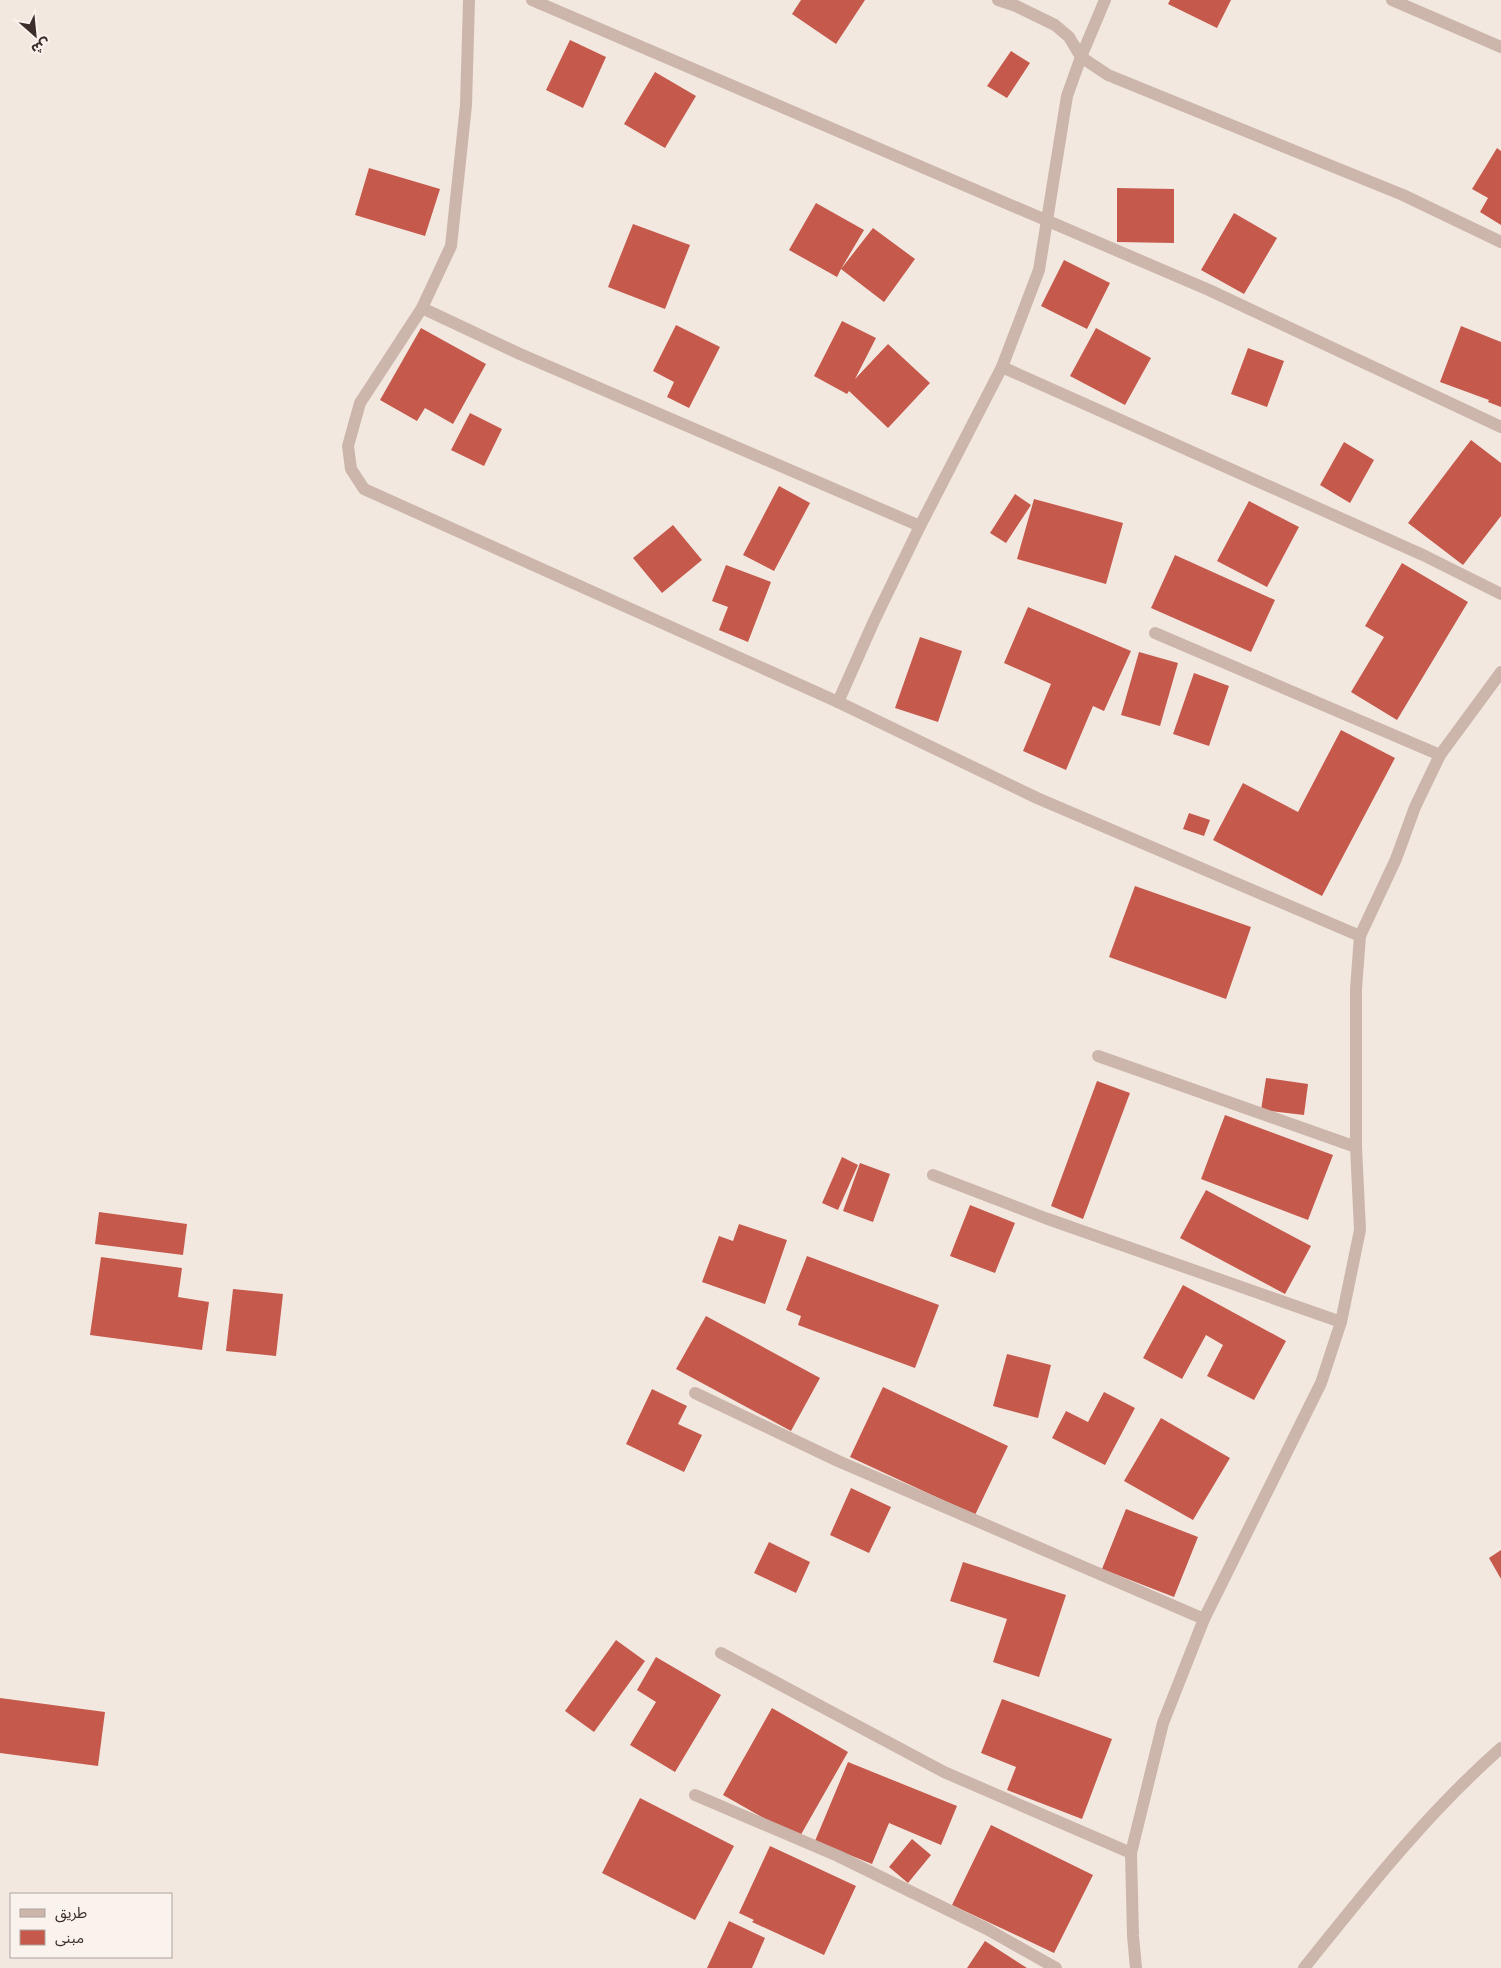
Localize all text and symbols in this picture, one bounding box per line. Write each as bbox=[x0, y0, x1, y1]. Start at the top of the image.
north arrow bbox=[10, 10, 60, 60]
text: ش bbox=[28, 34, 54, 59]
legend bbox=[10, 1893, 172, 1958]
text: طريق bbox=[55, 1903, 87, 1923]
text: مبنى bbox=[55, 1928, 84, 1947]

